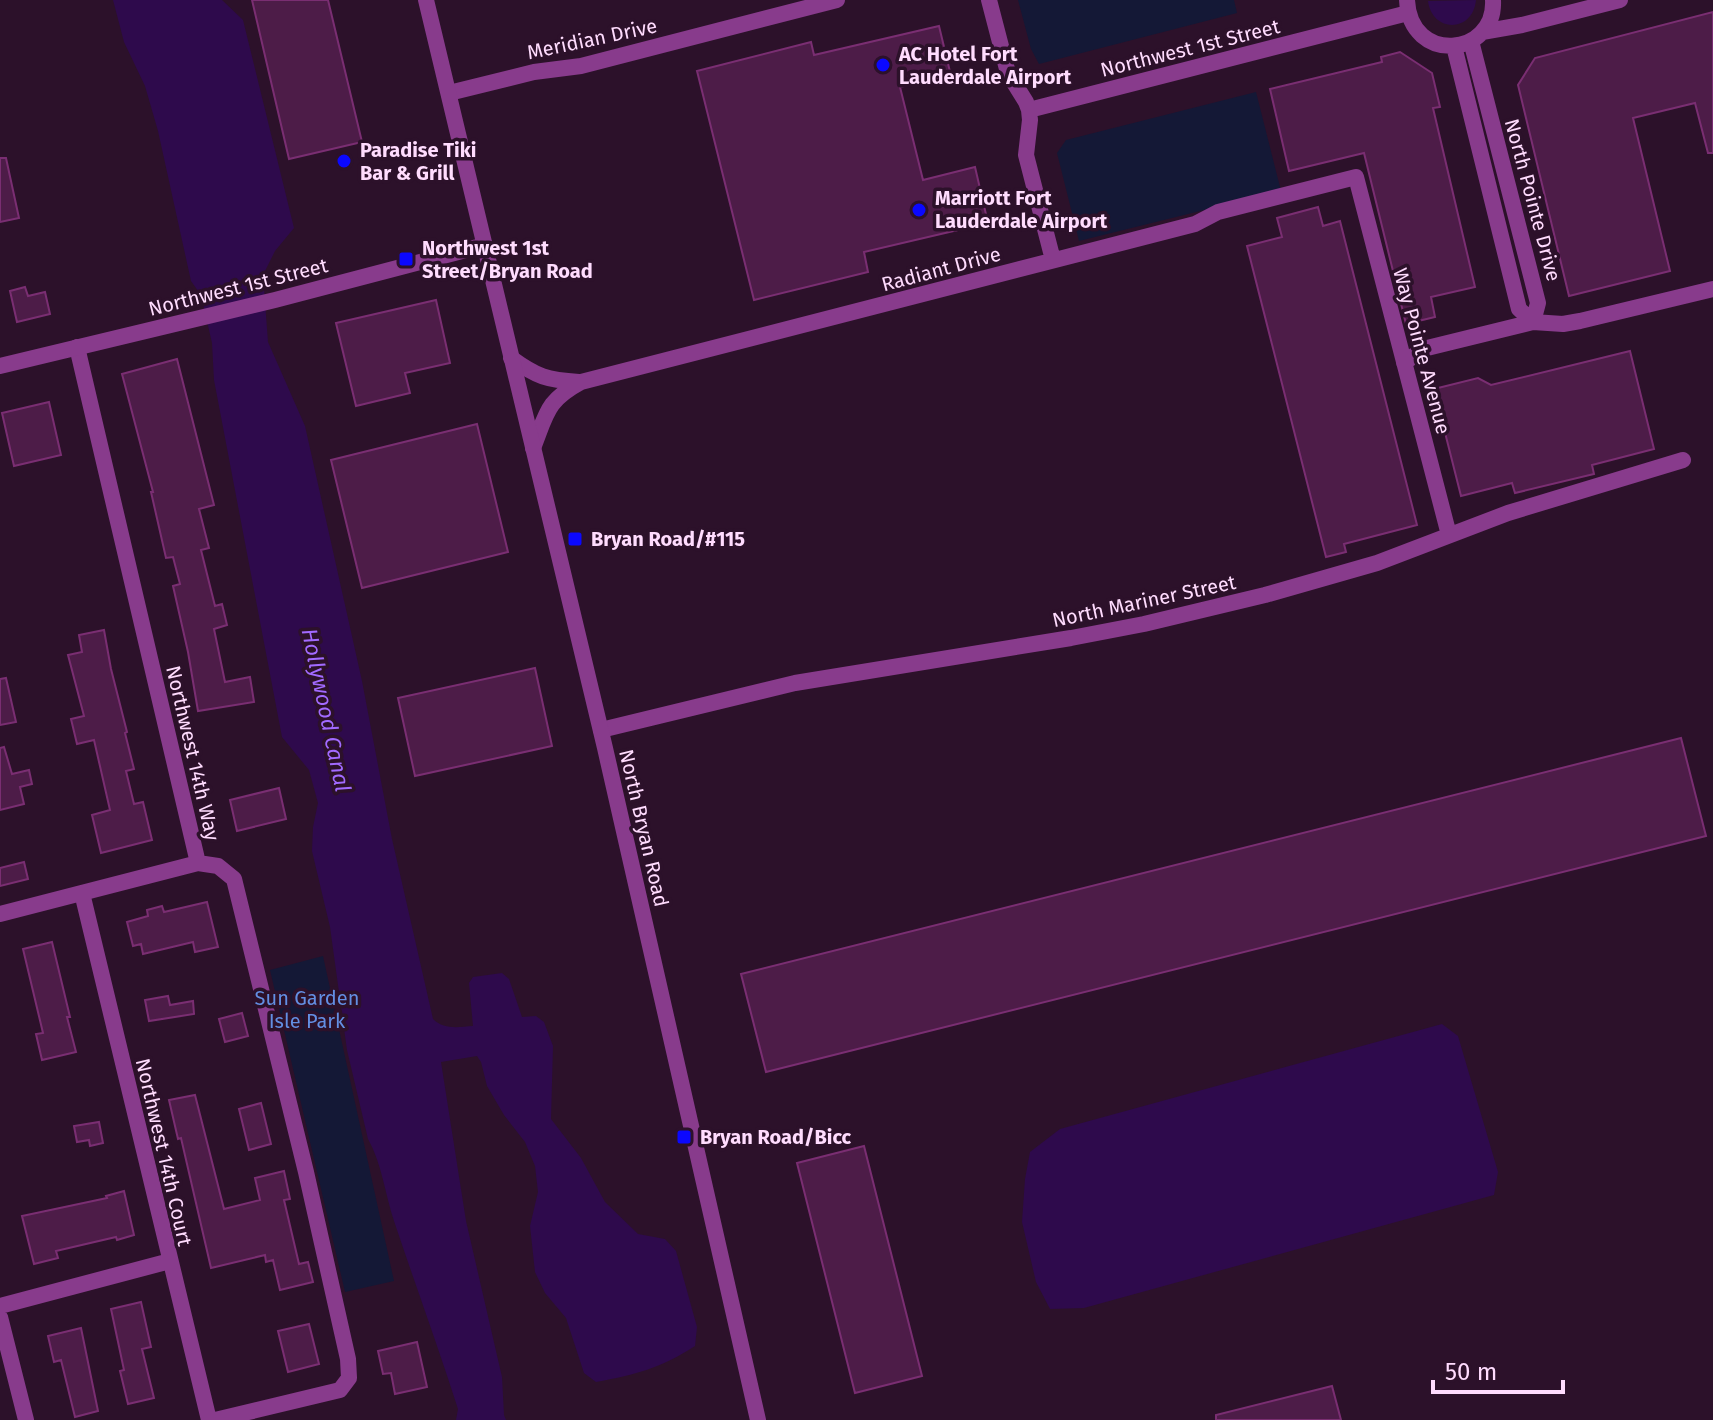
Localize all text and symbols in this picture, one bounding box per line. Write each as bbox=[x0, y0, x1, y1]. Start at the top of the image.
street label: Meridian Drive bbox=[525, 14, 659, 64]
street label: Northwest 1st Street bbox=[1098, 14, 1283, 82]
place label: AC Hotel Fort Lauderdale Airport bbox=[898, 42, 1071, 89]
marker: AC Hotel Fort Lauderdale Airport bbox=[874, 56, 892, 74]
street label: North Pointe Drive bbox=[1500, 116, 1566, 284]
place label: Paradise Tiki Bar & Grill bbox=[360, 138, 476, 185]
marker: Paradise Tiki Bar & Grill bbox=[335, 152, 353, 170]
place label: Marriott Fort Lauderdale Airport bbox=[935, 186, 1107, 233]
marker: Marriott Fort Lauderdale Airport bbox=[910, 201, 928, 219]
place label: Northwest 1st Street/Bryan Road bbox=[422, 236, 593, 283]
street label: Radiant Drive bbox=[879, 242, 1003, 296]
marker: Northwest 1st Street/Bryan Road bbox=[397, 250, 415, 268]
street label: Northwest 1st Street bbox=[146, 253, 331, 321]
street label: Way Pointe Avenue bbox=[1388, 265, 1456, 437]
place label: Bryan Road/#115 bbox=[591, 527, 745, 551]
marker: Bryan Road/#115 bbox=[566, 530, 584, 548]
street label: North Mariner Street bbox=[1050, 570, 1239, 632]
water label: Hollywood Canal bbox=[296, 626, 356, 794]
street label: Northwest 14th Way bbox=[161, 663, 225, 843]
street label: North Bryan Road bbox=[614, 747, 674, 909]
park label: Sun Garden Isle Park bbox=[255, 986, 359, 1033]
street label: Northwest 14th Court bbox=[131, 1056, 197, 1249]
place label: Bryan Road/Bicc bbox=[700, 1125, 852, 1149]
marker: Bryan Road/Bicc bbox=[675, 1128, 693, 1146]
scale bar bbox=[1433, 1344, 1563, 1394]
text: 50 m bbox=[1445, 1358, 1497, 1386]

